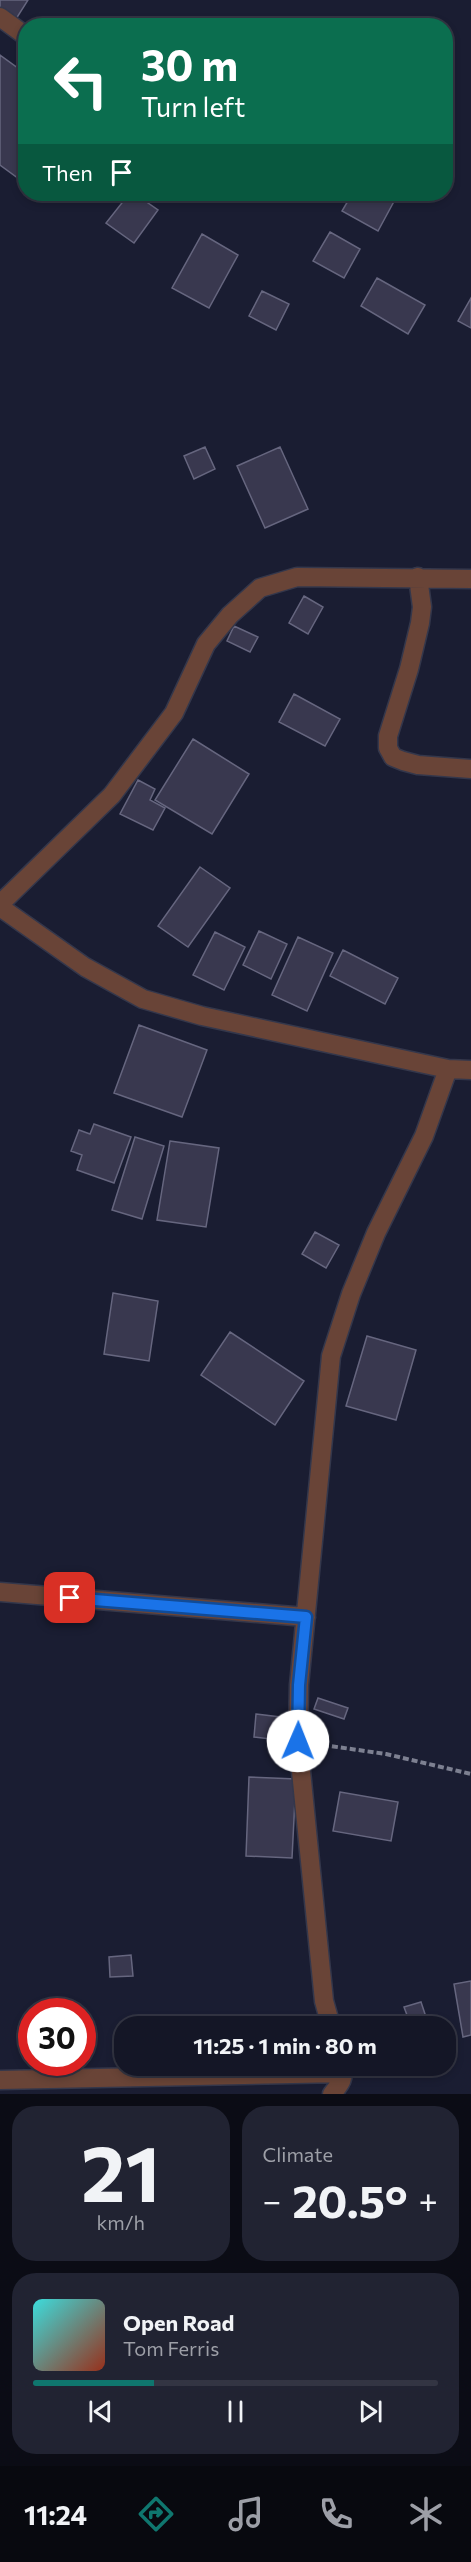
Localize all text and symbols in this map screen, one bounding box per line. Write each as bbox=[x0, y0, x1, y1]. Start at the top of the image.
text: 30 m bbox=[141, 38, 238, 90]
icon: left bbox=[42, 42, 120, 120]
text: Turn left bbox=[141, 90, 245, 123]
icon: arrive bbox=[105, 156, 138, 189]
text: Then bbox=[42, 159, 93, 186]
pin bbox=[44, 1572, 95, 1623]
icon: arrive bbox=[53, 1581, 86, 1614]
position arrow bbox=[266, 1709, 330, 1773]
speed limit sign: 30 bbox=[18, 1998, 96, 2076]
text: 11:25 · 1 min · 80 m bbox=[193, 2032, 377, 2059]
text: 21 bbox=[81, 2123, 161, 2218]
text: Climate bbox=[263, 2142, 333, 2166]
text: 20.5° bbox=[292, 2172, 408, 2227]
text: − bbox=[263, 2179, 281, 2220]
text: + bbox=[419, 2179, 438, 2220]
text: km/h bbox=[96, 2210, 145, 2234]
text: Open Road bbox=[123, 2309, 234, 2336]
text: Tom Ferris bbox=[123, 2336, 219, 2360]
icon: previous bbox=[84, 2395, 117, 2428]
icon: pause bbox=[219, 2395, 252, 2428]
icon: next bbox=[354, 2395, 387, 2428]
icon: directions bbox=[135, 2493, 177, 2535]
icon: music bbox=[225, 2493, 267, 2535]
icon: phone bbox=[315, 2493, 357, 2535]
icon: climate bbox=[405, 2493, 447, 2535]
text: 11:24 bbox=[24, 2498, 87, 2531]

